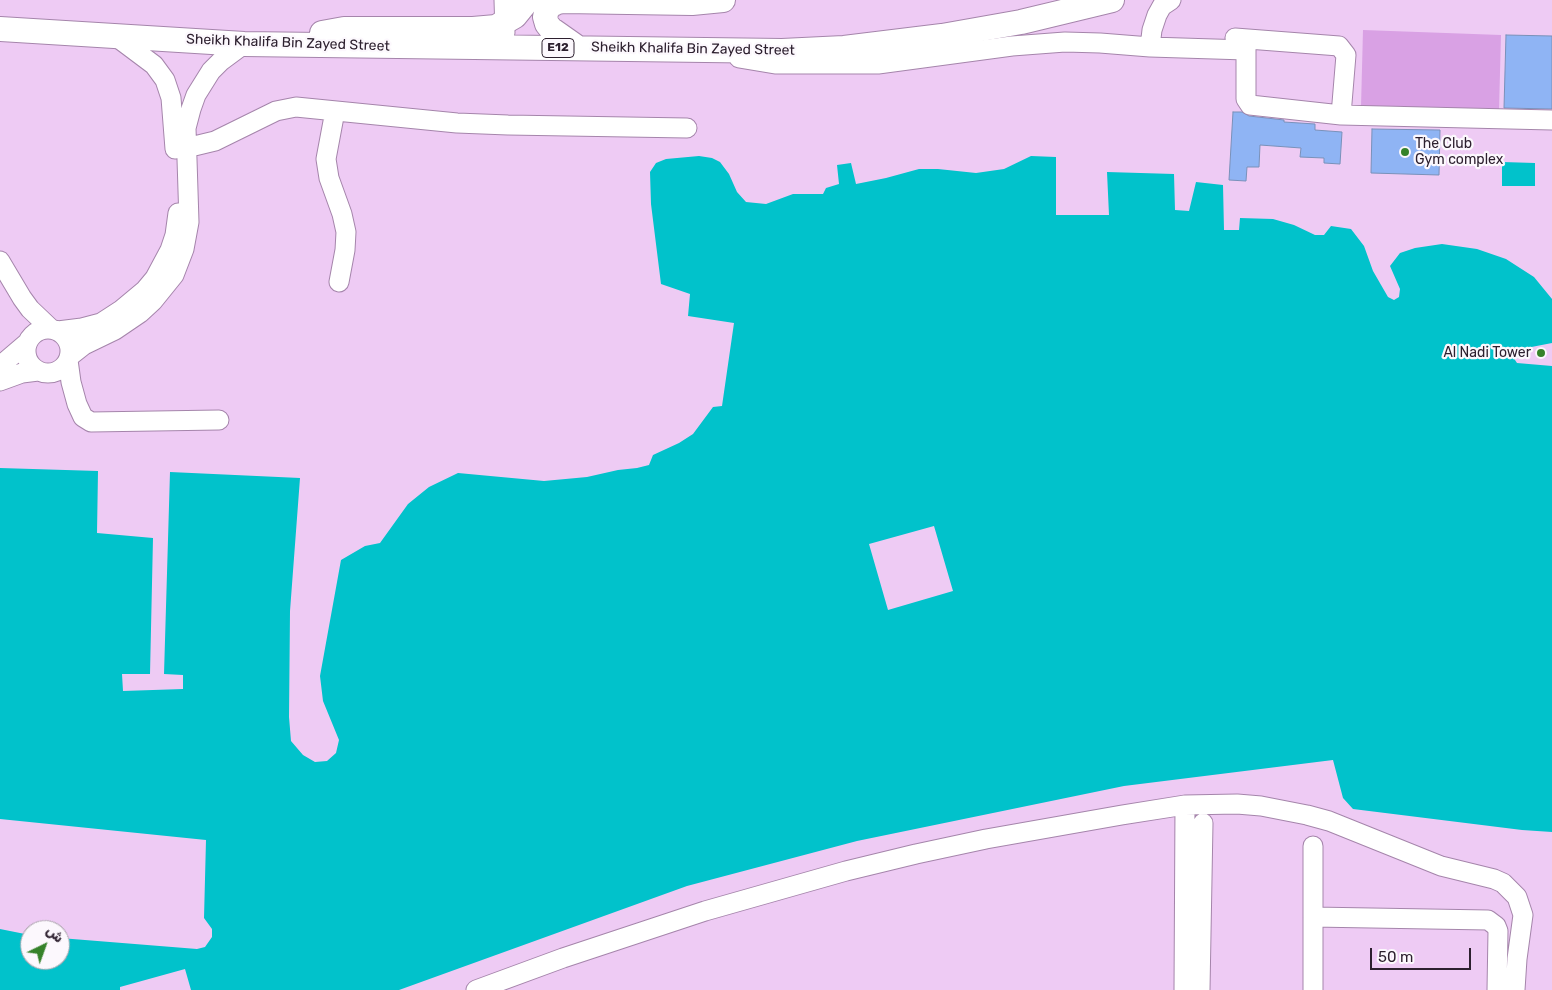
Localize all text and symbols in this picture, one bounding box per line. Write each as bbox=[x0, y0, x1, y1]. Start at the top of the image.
street label: Sheikh Khalifa Bin Zayed Street bbox=[186, 31, 390, 55]
road number: E12 bbox=[542, 38, 574, 58]
street label: Sheikh Khalifa Bin Zayed Street bbox=[591, 39, 795, 59]
place label: The Club Gym complex bbox=[1415, 136, 1503, 168]
marker: The Club Gym complex bbox=[1399, 146, 1411, 158]
place label: Al Nadi Tower bbox=[1443, 345, 1531, 361]
marker: Al Nadi Tower bbox=[1535, 347, 1547, 359]
north arrow bbox=[20, 920, 70, 970]
text: ش bbox=[42, 922, 67, 946]
scale bar bbox=[1372, 938, 1473, 970]
text: 50 m bbox=[1378, 948, 1413, 966]

